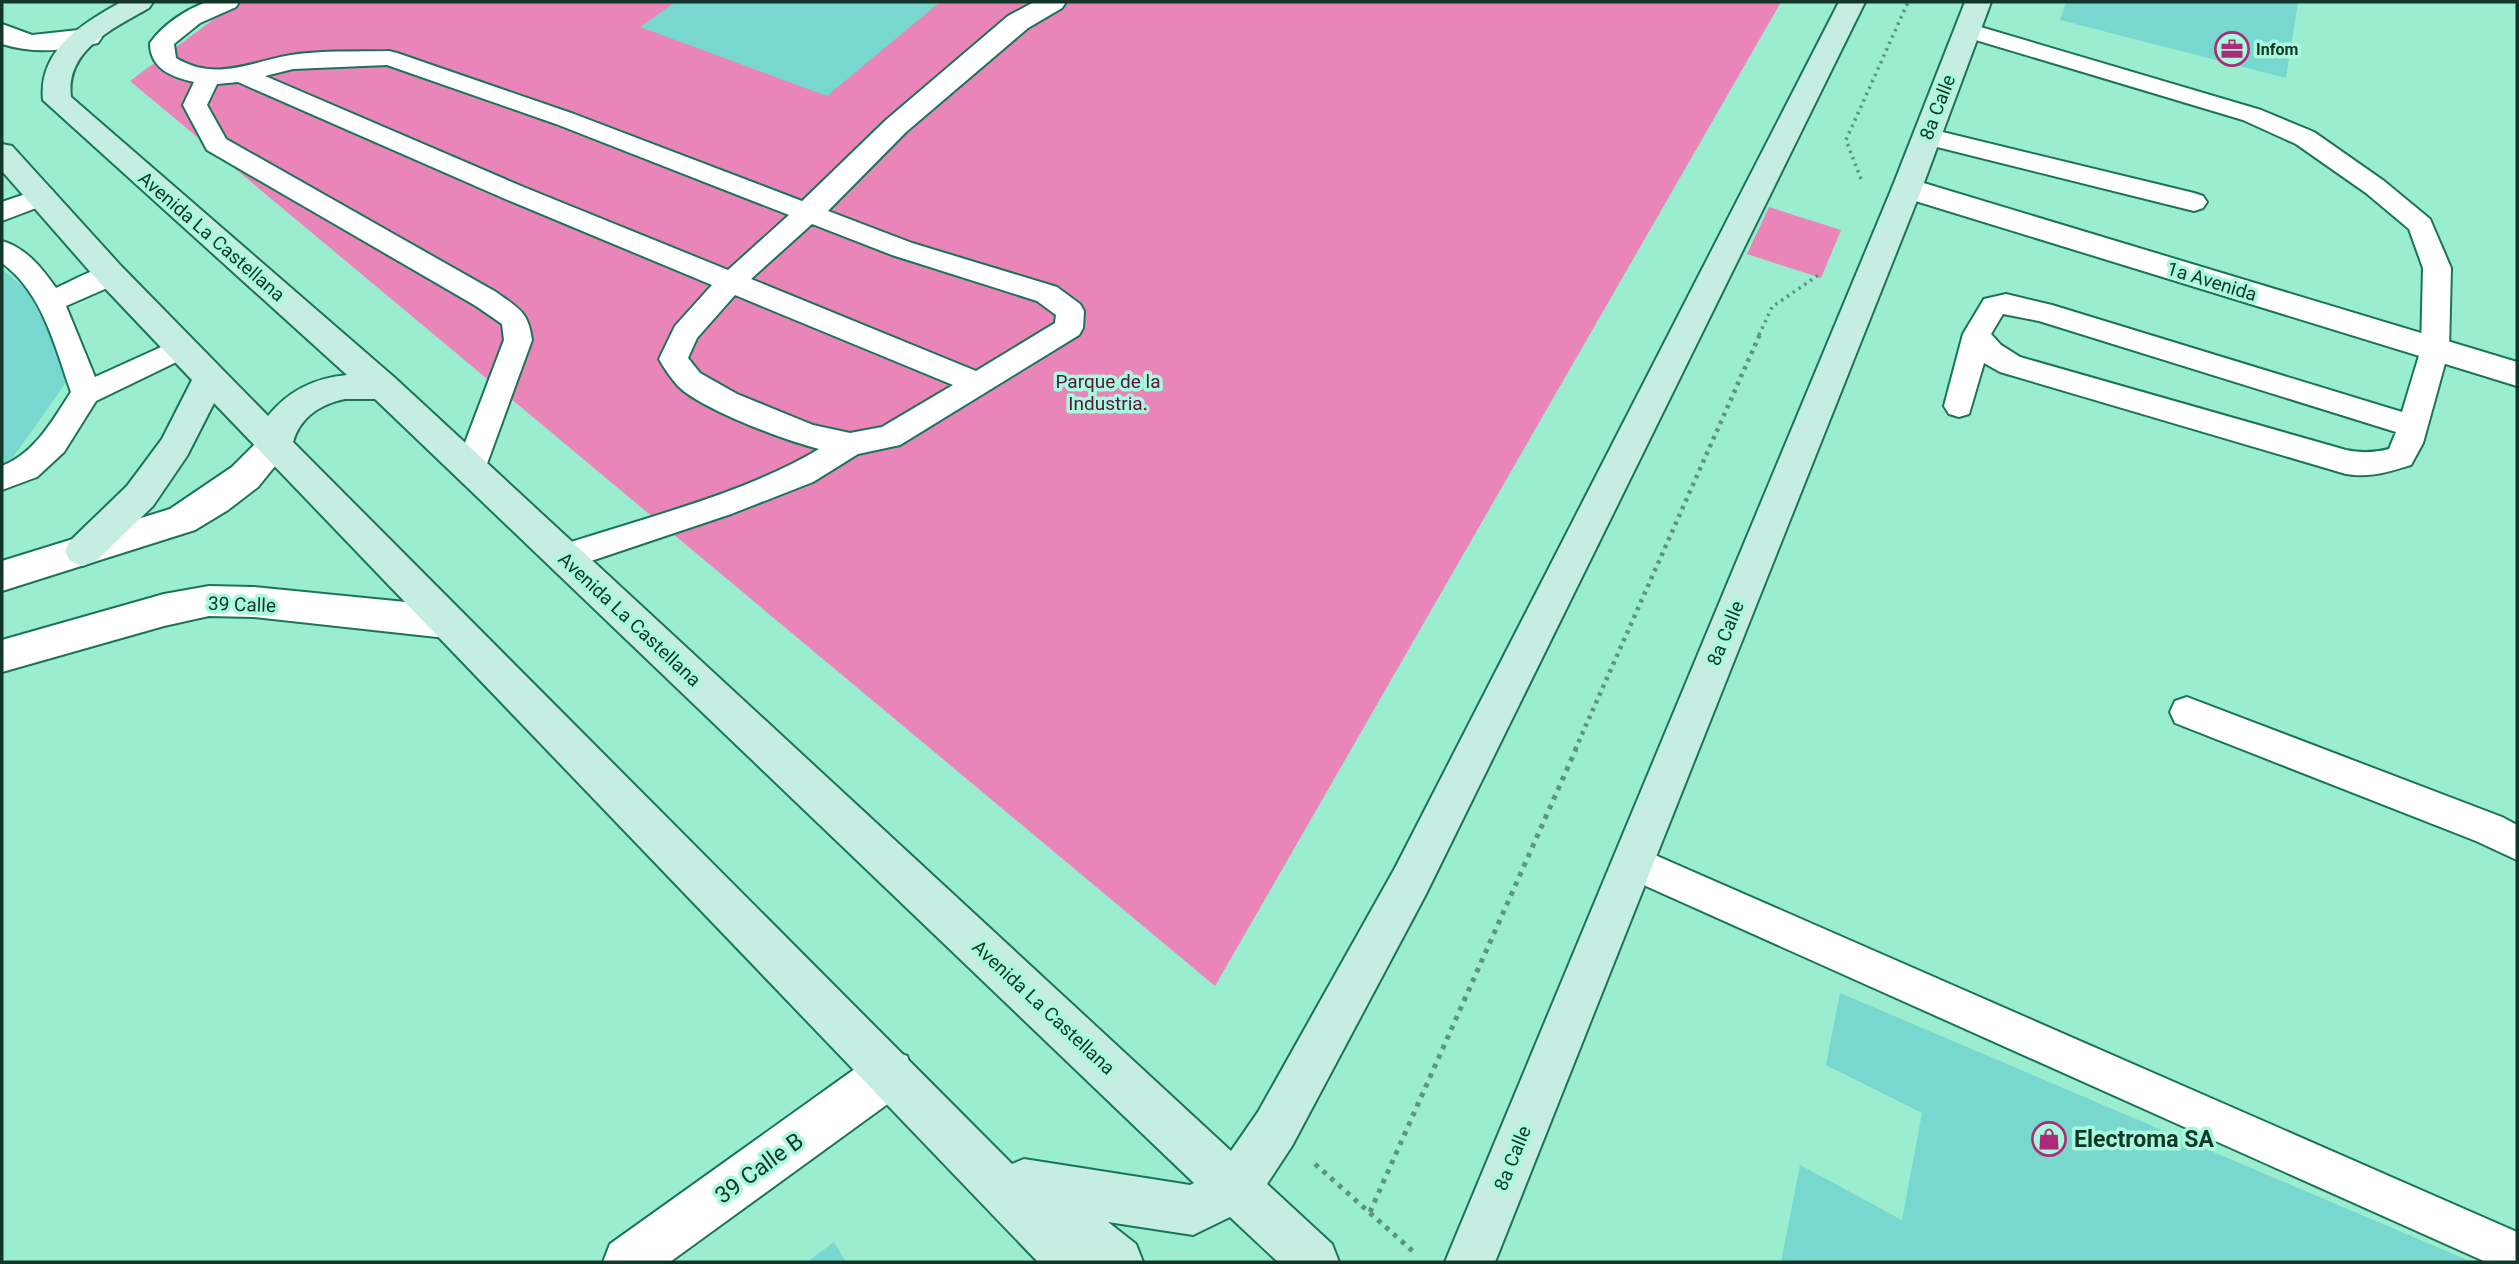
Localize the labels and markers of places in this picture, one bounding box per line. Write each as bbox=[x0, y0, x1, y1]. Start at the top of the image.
office icon: Infom bbox=[2213, 30, 2251, 68]
place label: Infom bbox=[2256, 40, 2298, 59]
shop icon: Electroma SA bbox=[2030, 1120, 2068, 1158]
place label: Electroma SA bbox=[2074, 1126, 2214, 1153]

